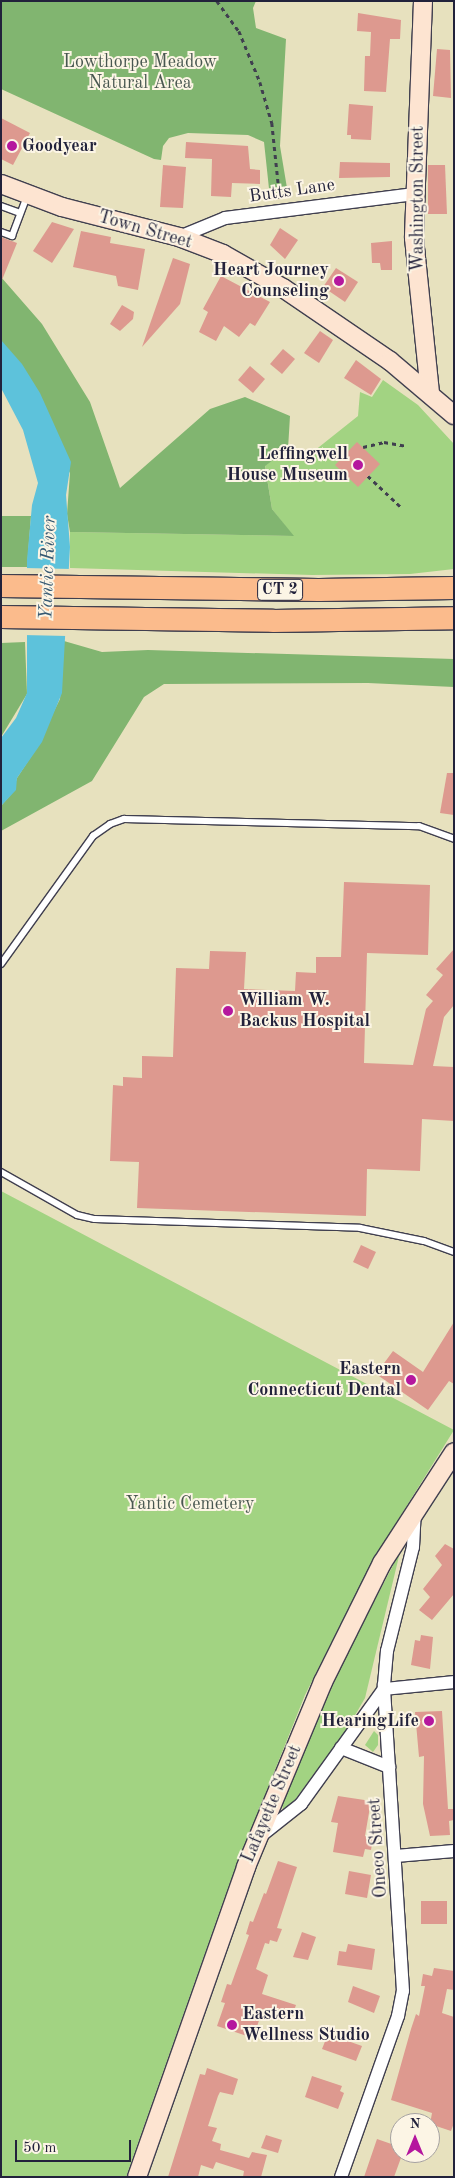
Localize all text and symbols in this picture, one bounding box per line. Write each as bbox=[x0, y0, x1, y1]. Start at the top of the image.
park label: Lowthorpe Meadow Natural Area bbox=[63, 52, 217, 94]
street label: Washington Street bbox=[407, 126, 429, 272]
place label: Goodyear bbox=[22, 135, 97, 157]
marker: Goodyear bbox=[6, 140, 18, 152]
street label: Butts Lane bbox=[248, 174, 336, 208]
street label: Town Street bbox=[96, 206, 194, 254]
place label: Heart Journey Counseling bbox=[213, 260, 329, 302]
marker: Heart Journey Counseling bbox=[333, 275, 345, 287]
place label: Leffingwell House Museum bbox=[226, 444, 348, 486]
marker: Leffingwell House Museum bbox=[352, 459, 364, 471]
water label: Yantic River bbox=[36, 515, 62, 621]
road number: CT 2 bbox=[256, 576, 304, 604]
place label: William W. Backus Hospital bbox=[239, 990, 370, 1032]
marker: William W. Backus Hospital bbox=[221, 1004, 235, 1018]
place label: Eastern Connecticut Dental bbox=[247, 1359, 401, 1402]
marker: Eastern Connecticut Dental bbox=[405, 1374, 417, 1386]
park label: Yantic Cemetery bbox=[125, 1493, 255, 1515]
place label: HearingLife bbox=[321, 1710, 419, 1732]
marker: HearingLife bbox=[423, 1715, 435, 1727]
street label: Lafayette Street bbox=[237, 1742, 307, 1866]
street label: Oneco Street bbox=[364, 1797, 392, 1899]
place label: Eastern Wellness Studio bbox=[242, 2004, 370, 2046]
marker: Eastern Wellness Studio bbox=[226, 2019, 238, 2031]
north arrow bbox=[390, 2113, 440, 2163]
text: N bbox=[410, 2117, 420, 2131]
scale bar bbox=[18, 2130, 134, 2162]
text: 50 m bbox=[23, 2141, 57, 2156]

